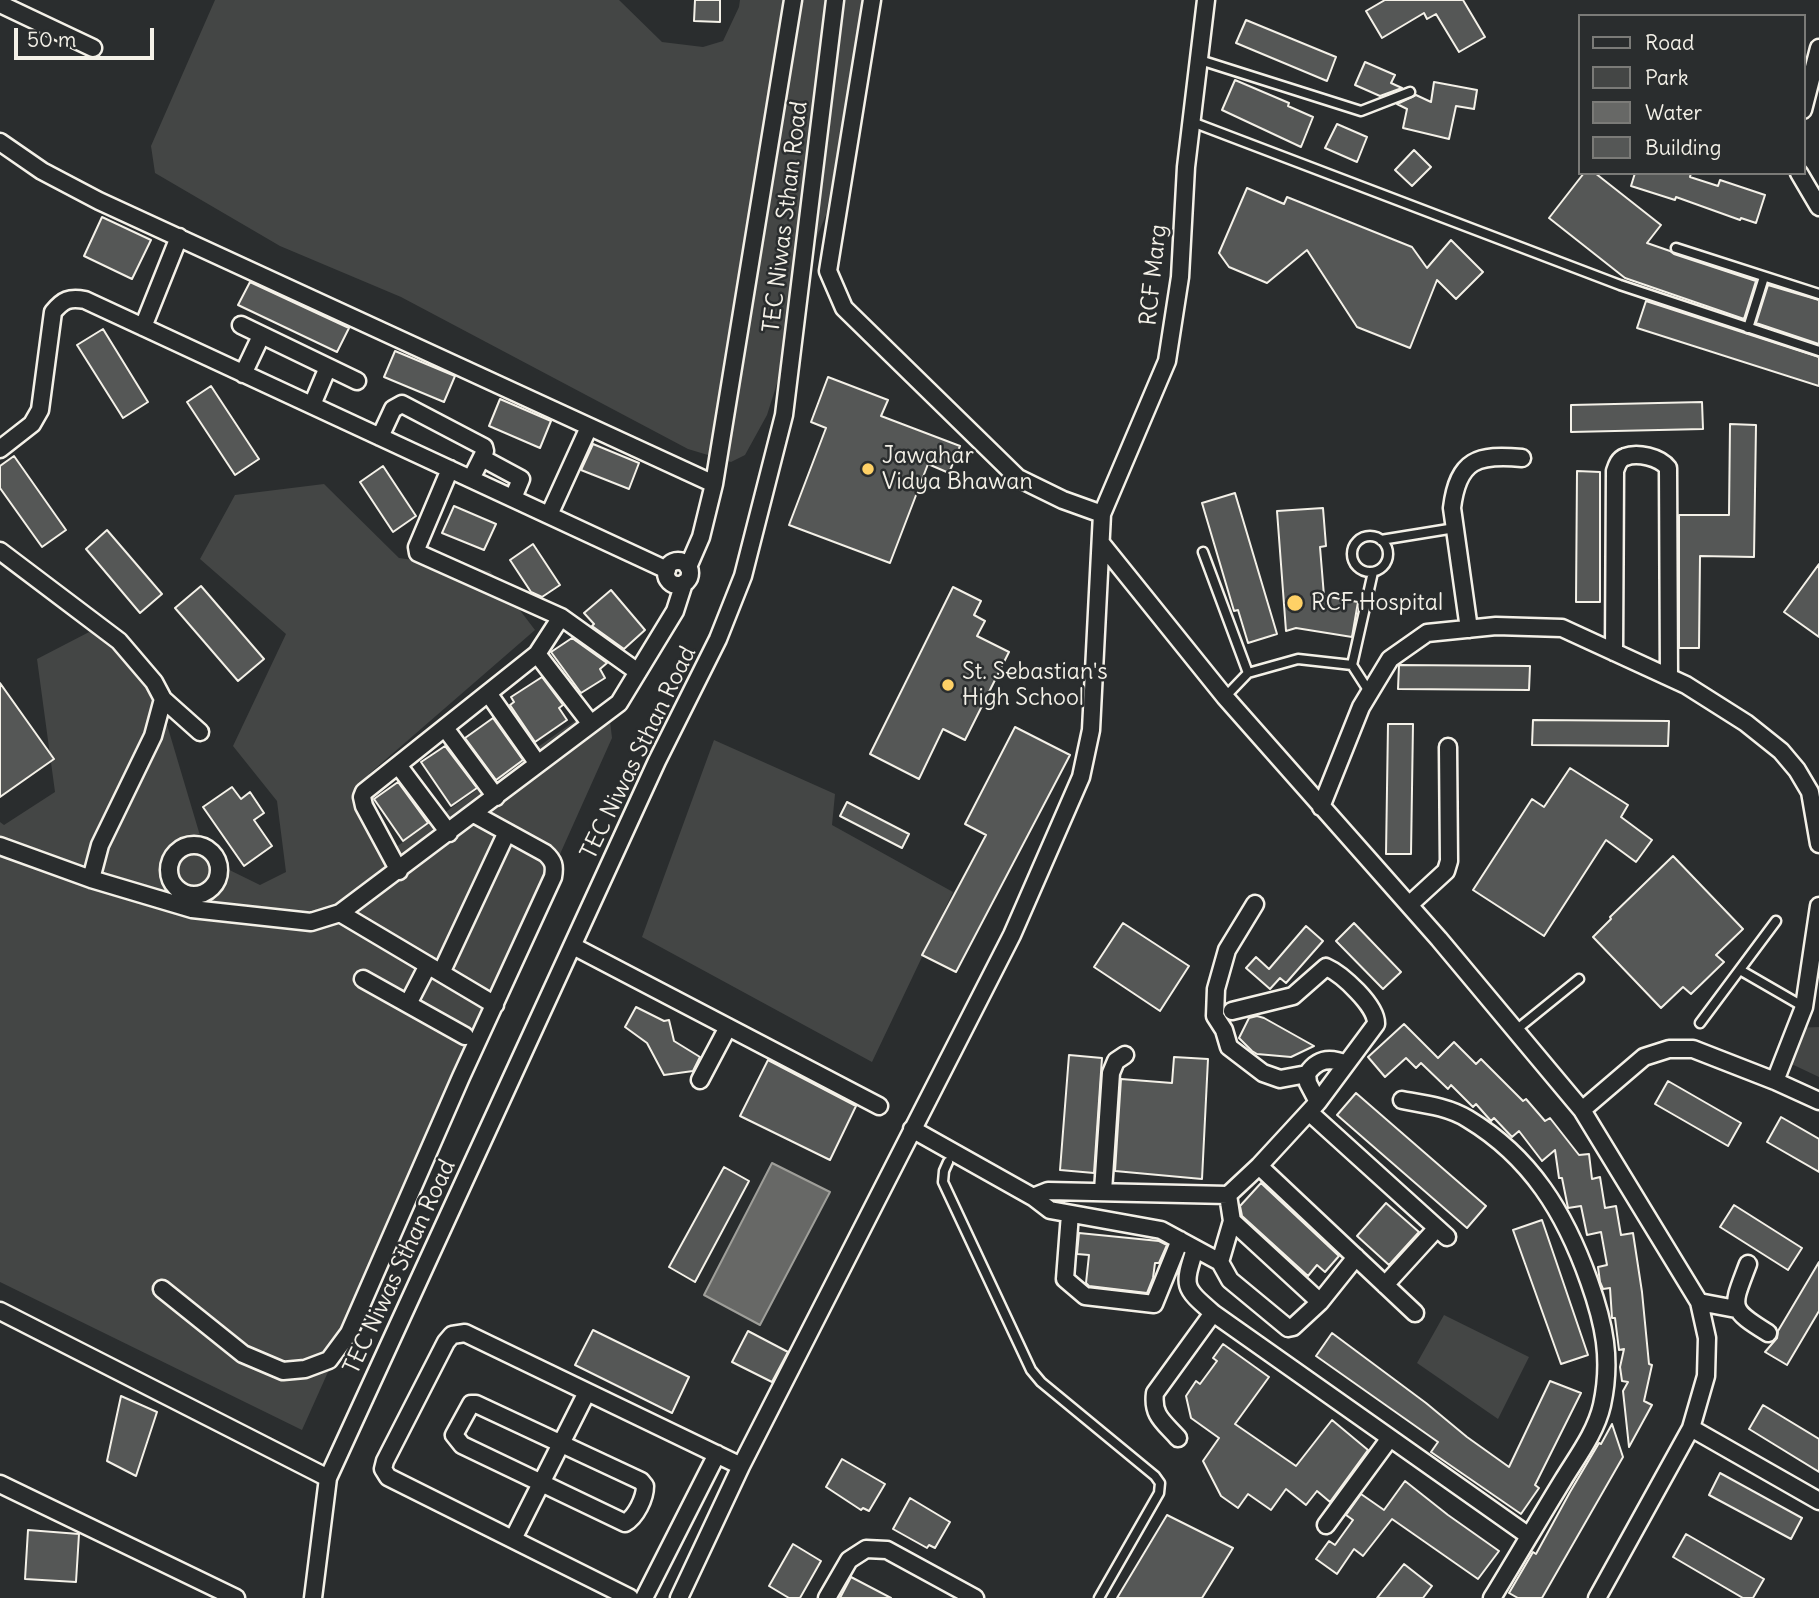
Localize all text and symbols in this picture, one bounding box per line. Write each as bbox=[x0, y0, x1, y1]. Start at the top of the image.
scale bar bbox=[18, 14, 158, 58]
legend bbox=[1577, 14, 1805, 175]
text: 50 m bbox=[27, 26, 76, 53]
text: Road bbox=[1645, 29, 1694, 56]
text: Park bbox=[1645, 64, 1688, 91]
text: Water bbox=[1645, 99, 1702, 126]
street label: TEC Niwas Sthan Road bbox=[758, 100, 814, 334]
text: Building bbox=[1645, 134, 1721, 161]
street label: RCF Marg bbox=[1135, 223, 1173, 327]
place label: Jawahar Vidya Bhawan bbox=[882, 442, 1033, 496]
marker: Jawahar Vidya Bhawan bbox=[860, 461, 876, 477]
place label: RCF Hospital bbox=[1311, 589, 1443, 617]
marker: RCF Hospital bbox=[1285, 593, 1305, 613]
street label: TEC Niwas Sthan Road bbox=[575, 642, 703, 864]
place label: St. Sebastian's High School bbox=[962, 658, 1108, 712]
marker: St. Sebastian's High School bbox=[940, 677, 956, 693]
street label: TEC Niwas Sthan Road bbox=[338, 1156, 462, 1378]

